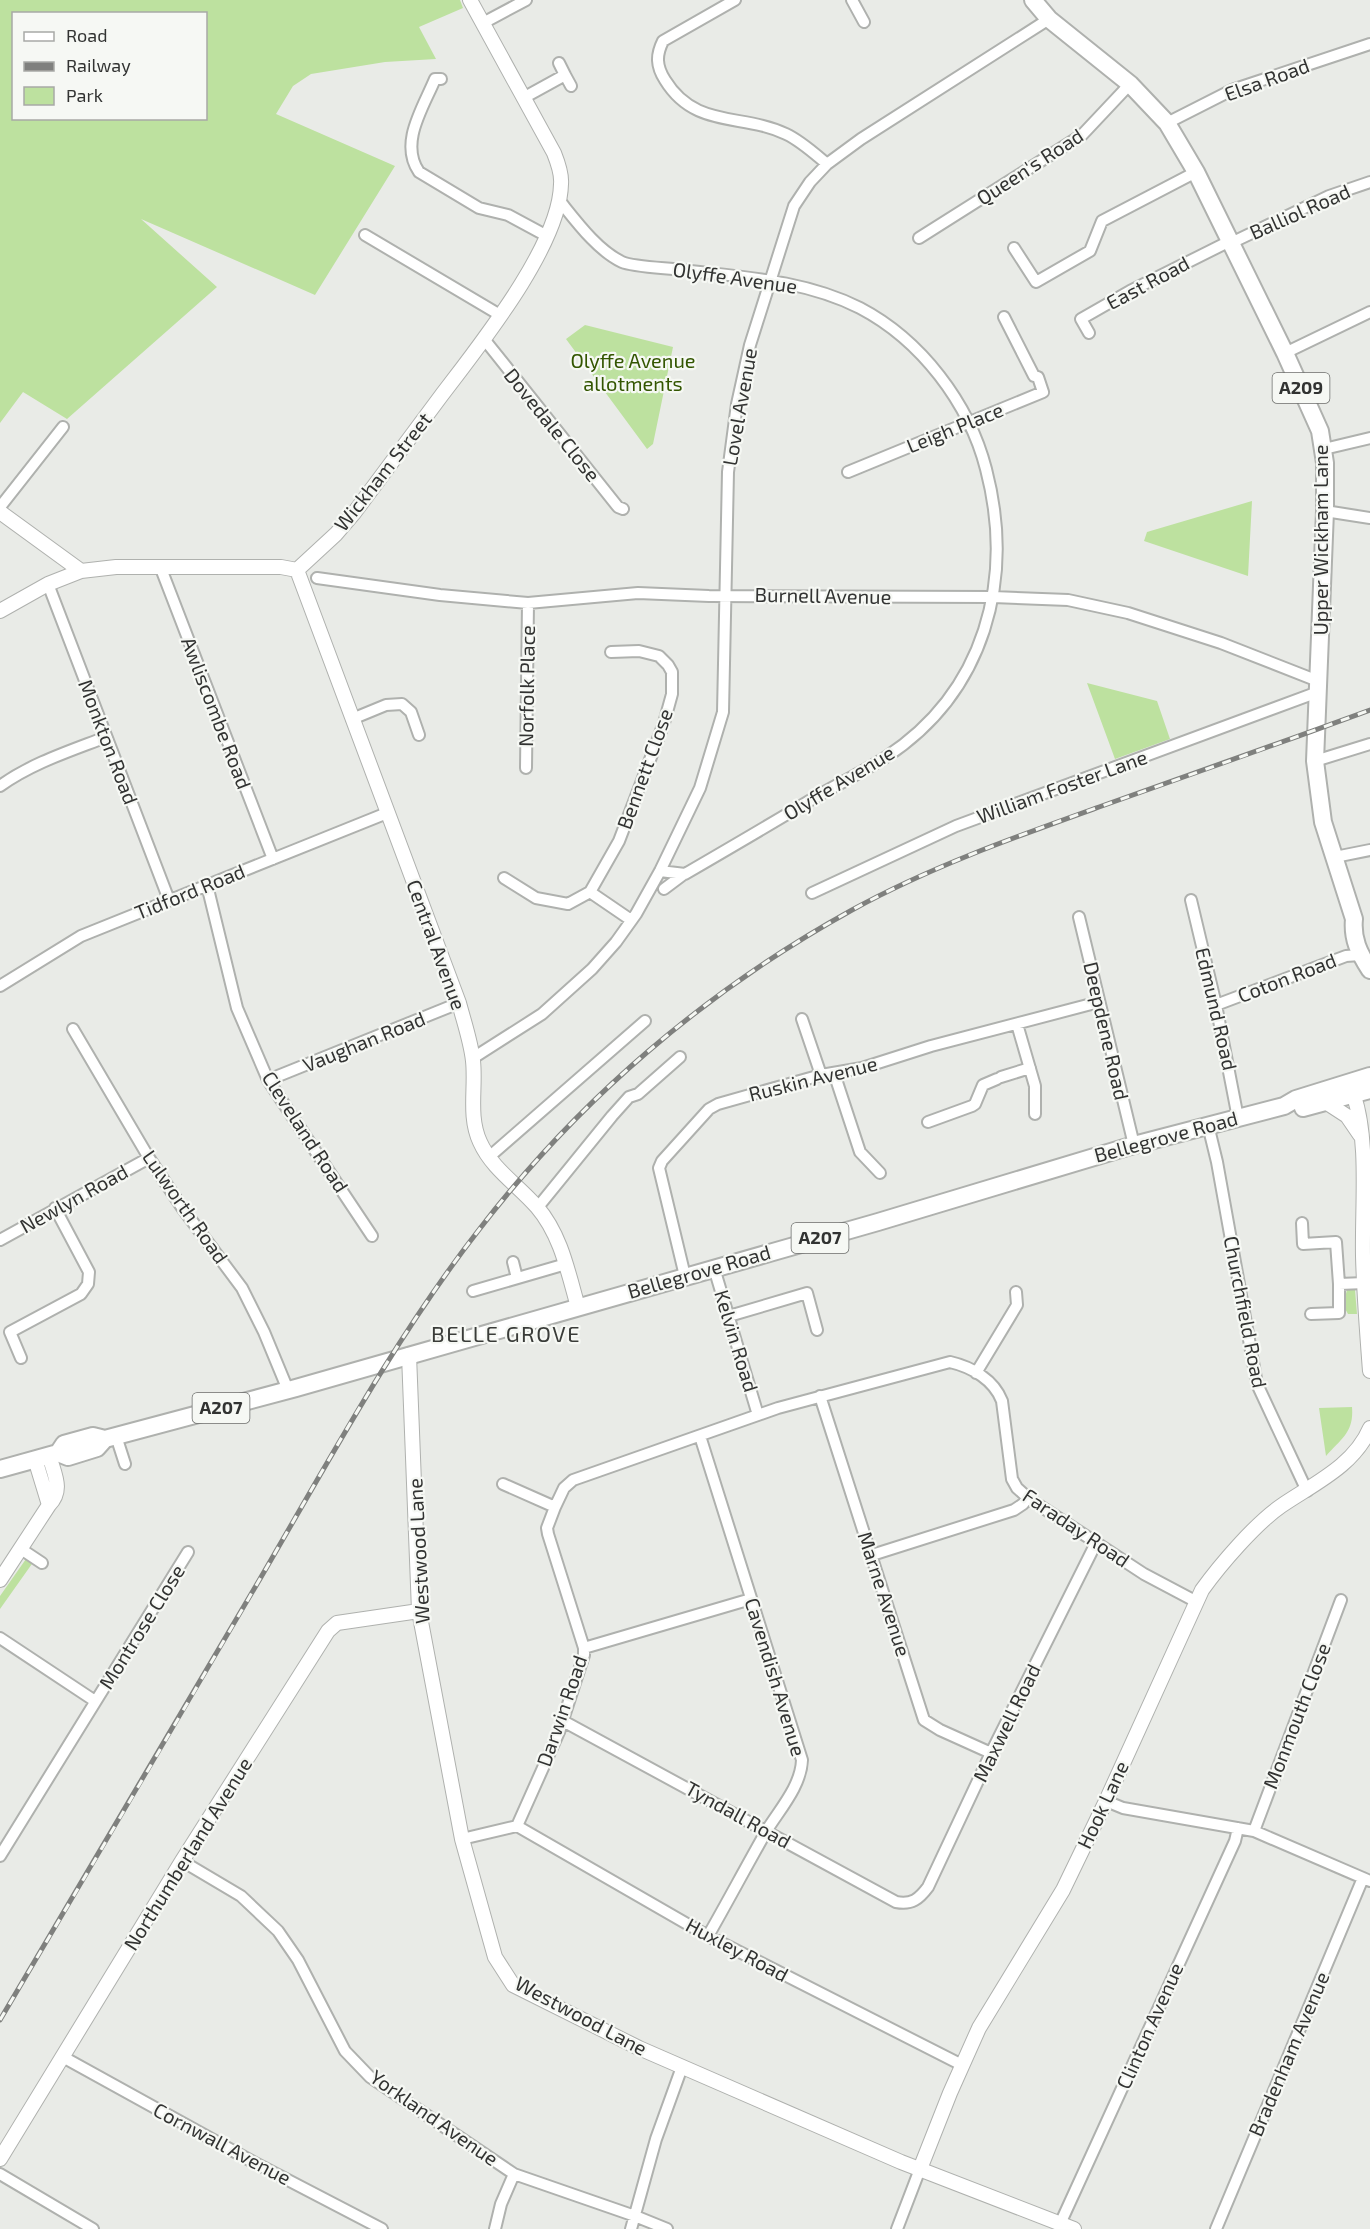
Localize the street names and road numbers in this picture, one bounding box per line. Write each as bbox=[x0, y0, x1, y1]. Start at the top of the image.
street label: Elsa Road bbox=[1221, 53, 1312, 106]
street label: Queen's Road bbox=[972, 123, 1087, 210]
street label: Balliol Road bbox=[1246, 178, 1354, 244]
street label: East Road bbox=[1102, 250, 1193, 314]
street label: Olyffe Avenue bbox=[671, 256, 799, 298]
street label: Lovel Avenue bbox=[717, 346, 761, 468]
street label: Dovedale Close bbox=[500, 363, 606, 486]
road number: A209 bbox=[1272, 373, 1330, 403]
street label: Leigh Place bbox=[903, 397, 1007, 457]
street label: Wickham Street bbox=[328, 407, 436, 536]
street label: Upper Wickham Lane bbox=[1308, 444, 1332, 636]
street label: Burnell Avenue bbox=[755, 582, 891, 608]
street label: Norfolk Place bbox=[513, 625, 539, 747]
street label: Awliscombe Road bbox=[177, 633, 257, 792]
street label: Monkton Road bbox=[74, 676, 144, 807]
street label: Bennett Close bbox=[611, 705, 677, 832]
street label: Olyffe Avenue bbox=[779, 740, 898, 825]
street label: William Foster Lane bbox=[973, 744, 1150, 828]
street label: Tidford Road bbox=[131, 858, 248, 924]
street label: Central Avenue bbox=[402, 876, 472, 1013]
street label: Edmund Road bbox=[1191, 945, 1243, 1072]
street label: Coton Road bbox=[1234, 947, 1339, 1007]
street label: Deepdene Road bbox=[1079, 959, 1135, 1102]
street label: Vaughan Road bbox=[299, 1006, 428, 1077]
street label: Ruskin Avenue bbox=[746, 1050, 880, 1106]
street label: Cleveland Road bbox=[258, 1066, 354, 1197]
street label: Bellegrove Road bbox=[1091, 1105, 1240, 1167]
street label: Lulworth Road bbox=[138, 1145, 234, 1268]
street label: Newlyn Road bbox=[15, 1159, 132, 1238]
road number: A207 bbox=[792, 1223, 848, 1253]
street label: Churchfield Road bbox=[1219, 1234, 1272, 1390]
street label: Bellegrove Road bbox=[624, 1239, 773, 1303]
street label: Kelvin Road bbox=[710, 1287, 764, 1395]
road number: A207 bbox=[192, 1393, 250, 1423]
street label: Westwood Lane bbox=[402, 1478, 434, 1624]
street label: Faraday Road bbox=[1019, 1483, 1134, 1572]
street label: Marne Avenue bbox=[853, 1528, 916, 1659]
street label: Montrose Close bbox=[93, 1560, 189, 1693]
street label: Cavendish Avenue bbox=[740, 1595, 811, 1759]
street label: Monmouth Close bbox=[1257, 1639, 1335, 1792]
street label: Darwin Road bbox=[531, 1652, 591, 1769]
street label: Maxwell Road bbox=[967, 1660, 1045, 1785]
street label: Northumberland Avenue bbox=[118, 1753, 256, 1954]
street label: Hook Lane bbox=[1071, 1757, 1133, 1852]
street label: Tyndall Road bbox=[682, 1775, 795, 1853]
street label: Huxley Road bbox=[682, 1912, 793, 1986]
street label: Clinton Avenue bbox=[1111, 1959, 1188, 2092]
street label: Bradenham Avenue bbox=[1243, 1968, 1334, 2139]
street label: Westwood Lane bbox=[511, 1970, 651, 2060]
street label: Yorkland Avenue bbox=[366, 2064, 503, 2170]
street label: Cornwall Avenue bbox=[150, 2097, 295, 2189]

